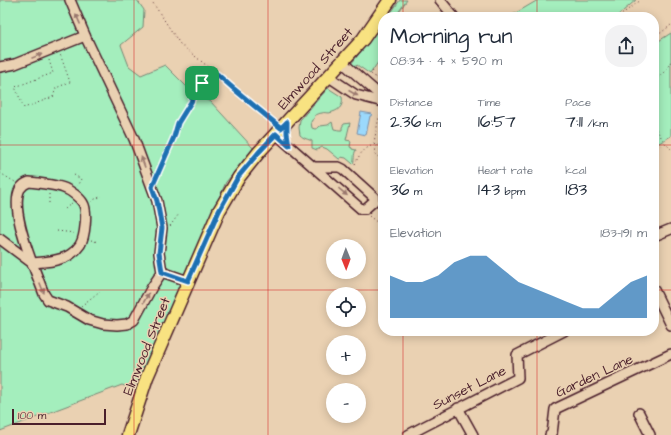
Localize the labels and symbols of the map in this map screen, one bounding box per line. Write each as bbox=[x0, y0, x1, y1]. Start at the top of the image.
one-way arrow bbox=[74, 12, 80, 24]
street label: Elmwood Street bbox=[273, 23, 358, 114]
one-way arrow bbox=[32, 53, 44, 59]
pin bbox=[185, 66, 219, 100]
one-way arrow bbox=[347, 89, 359, 96]
one-way arrow bbox=[140, 156, 146, 168]
one-way arrow bbox=[337, 187, 348, 196]
north arrow bbox=[326, 239, 366, 279]
one-way arrow bbox=[39, 283, 45, 294]
one-way arrow bbox=[142, 292, 149, 304]
street label: Elmwood Street bbox=[118, 294, 176, 399]
street label: Garden Lane bbox=[552, 349, 637, 403]
street label: Sunset Lane bbox=[429, 361, 510, 415]
scale bar bbox=[12, 407, 106, 426]

